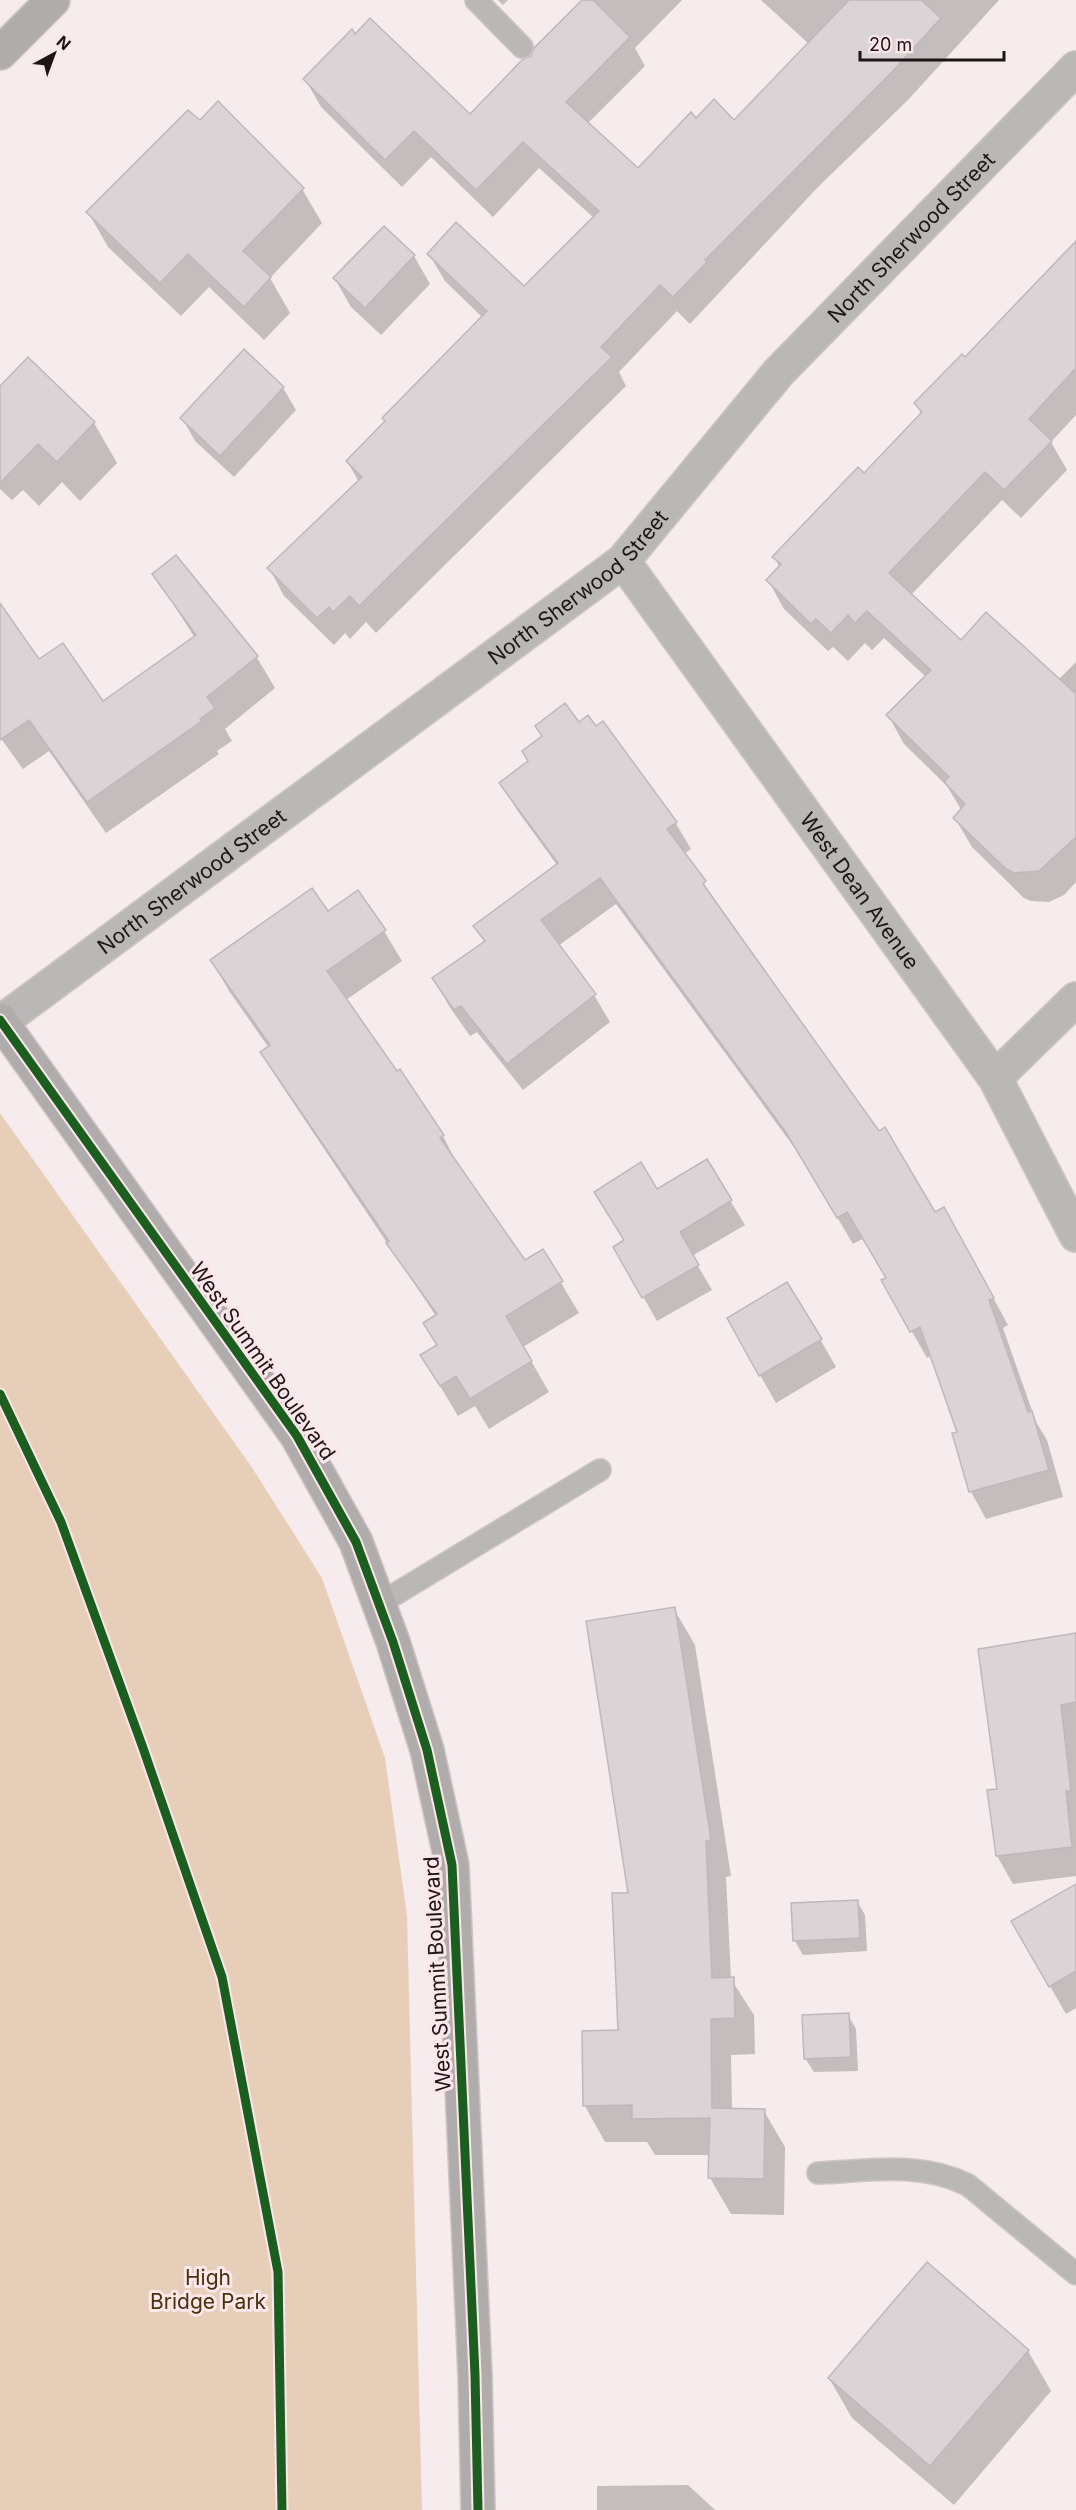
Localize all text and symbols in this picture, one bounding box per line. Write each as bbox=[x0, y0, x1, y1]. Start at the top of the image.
north arrow bbox=[24, 24, 84, 84]
scale bar bbox=[860, 24, 1004, 62]
text: N bbox=[53, 31, 75, 54]
text: 20 m bbox=[869, 34, 912, 55]
street label: North Sherwood Street bbox=[822, 147, 1000, 327]
street label: North Sherwood Street bbox=[483, 504, 673, 669]
street label: North Sherwood Street bbox=[92, 803, 291, 959]
street label: West Dean Avenue bbox=[795, 807, 925, 974]
street label: West Summit Boulevard bbox=[185, 1257, 341, 1465]
street label: West Summit Boulevard bbox=[418, 1856, 456, 2092]
park label: High Bridge Park bbox=[150, 2265, 266, 2314]

